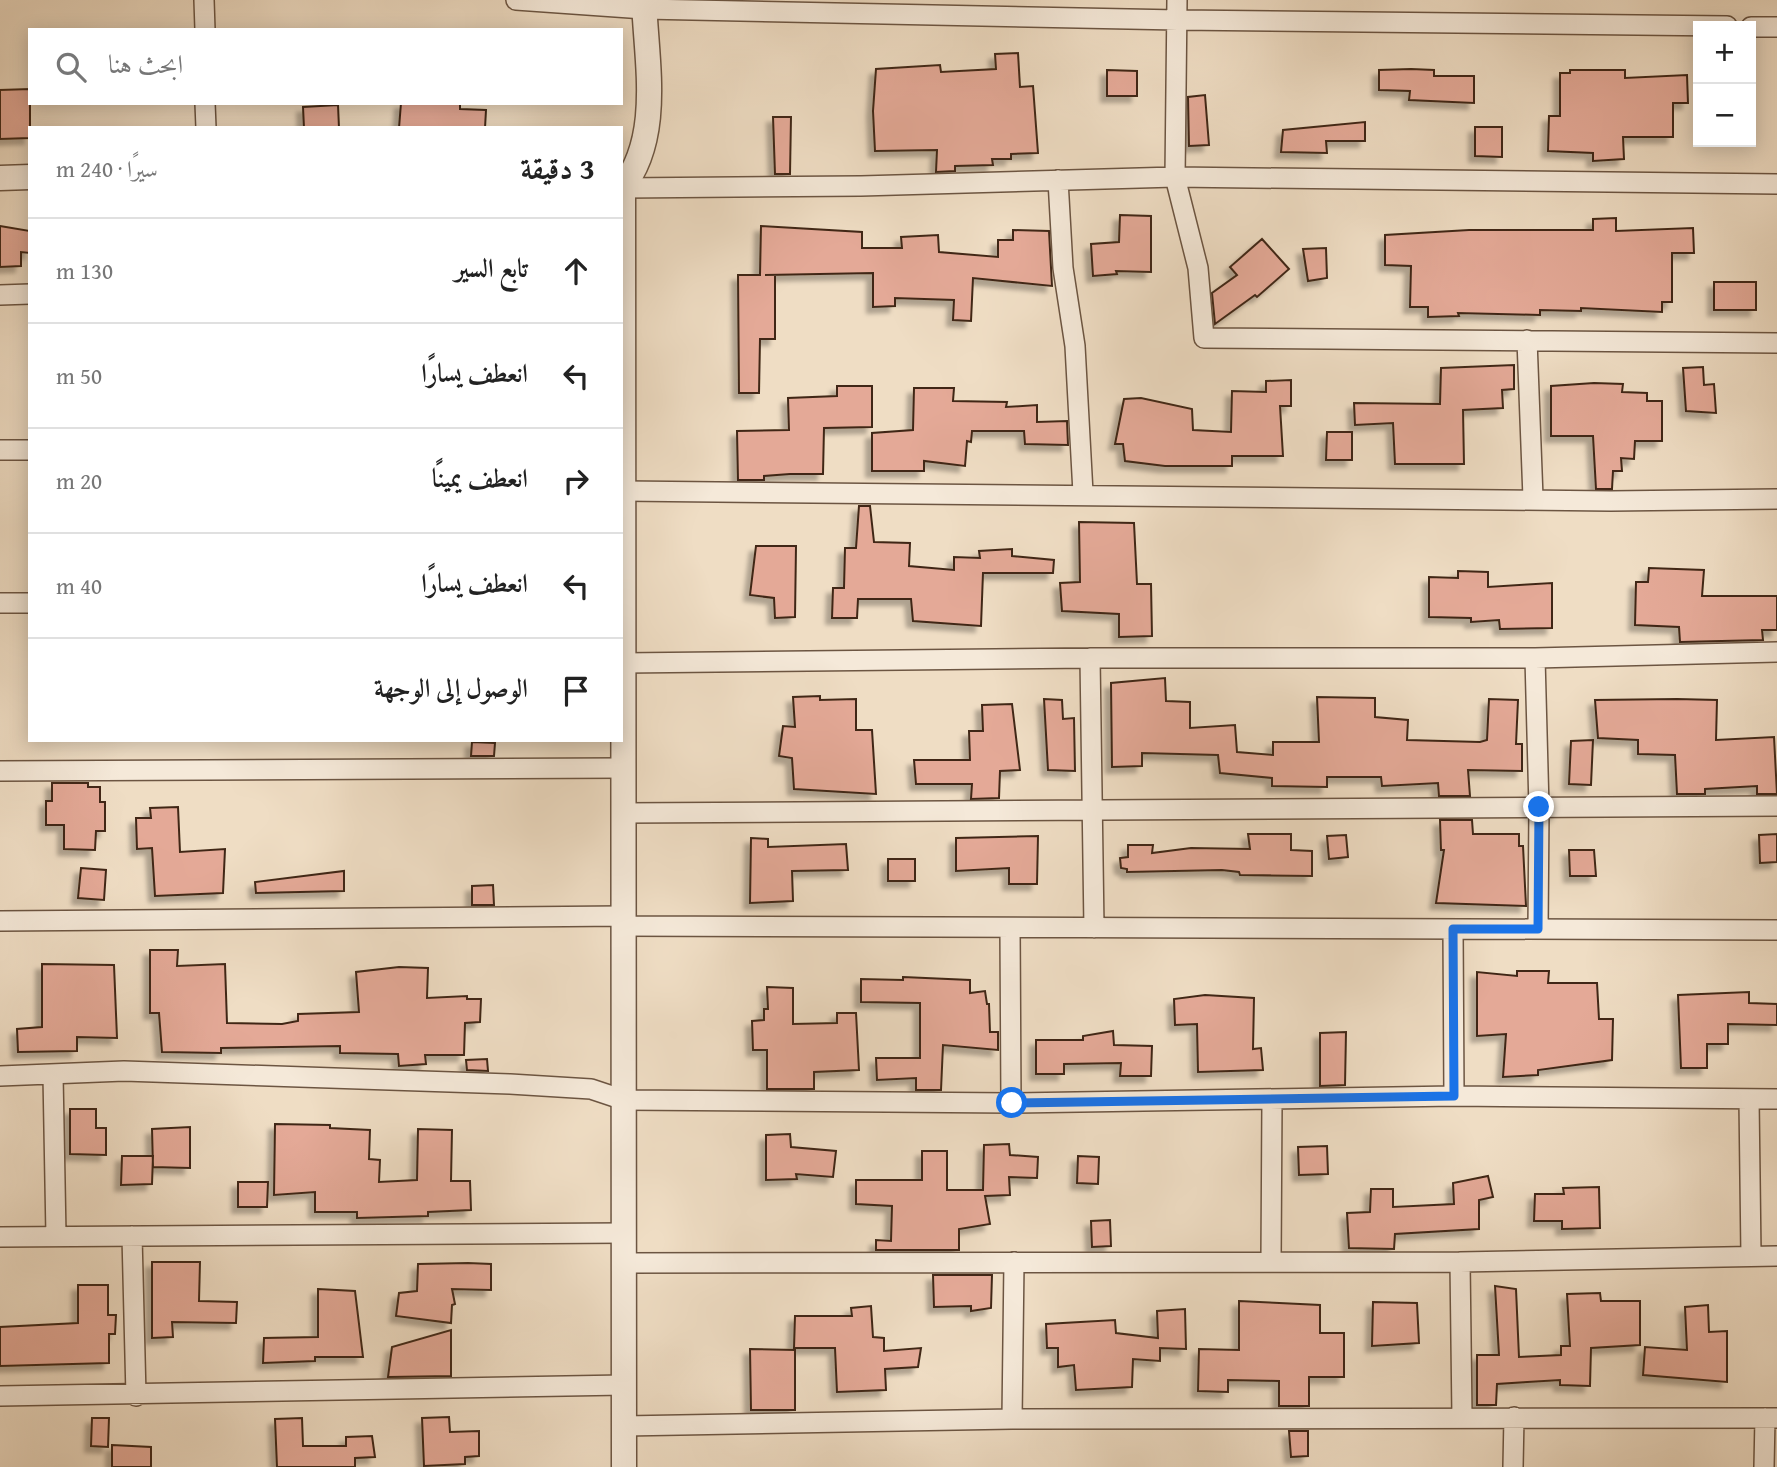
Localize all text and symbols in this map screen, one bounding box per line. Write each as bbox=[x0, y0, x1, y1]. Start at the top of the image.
map controls bbox=[1693, 21, 1756, 147]
button: + bbox=[1693, 21, 1756, 84]
search box bbox=[28, 28, 623, 105]
text: ابحث هنا bbox=[108, 44, 183, 83]
icon: search bbox=[52, 48, 90, 86]
button: − bbox=[1693, 84, 1756, 147]
text: 3 دقيقة bbox=[520, 146, 595, 190]
text: سيرًا · 240 m bbox=[56, 152, 158, 185]
text: تابع السير bbox=[454, 248, 528, 287]
icon: ahead bbox=[557, 252, 595, 290]
text: 130 m bbox=[56, 254, 113, 287]
text: انعطف يسارًا bbox=[421, 353, 528, 392]
icon: left bbox=[557, 357, 595, 395]
text: 50 m bbox=[56, 359, 102, 392]
text: انعطف يمينًا bbox=[432, 458, 528, 497]
icon: right bbox=[557, 462, 595, 500]
text: 20 m bbox=[56, 464, 102, 497]
text: انعطف يسارًا bbox=[421, 563, 528, 602]
icon: left bbox=[557, 567, 595, 605]
text: 40 m bbox=[56, 569, 102, 602]
text: الوصول إلى الوجهة bbox=[374, 668, 528, 707]
icon: arrive bbox=[557, 672, 595, 710]
route end bbox=[1523, 791, 1554, 822]
route start bbox=[996, 1087, 1027, 1118]

